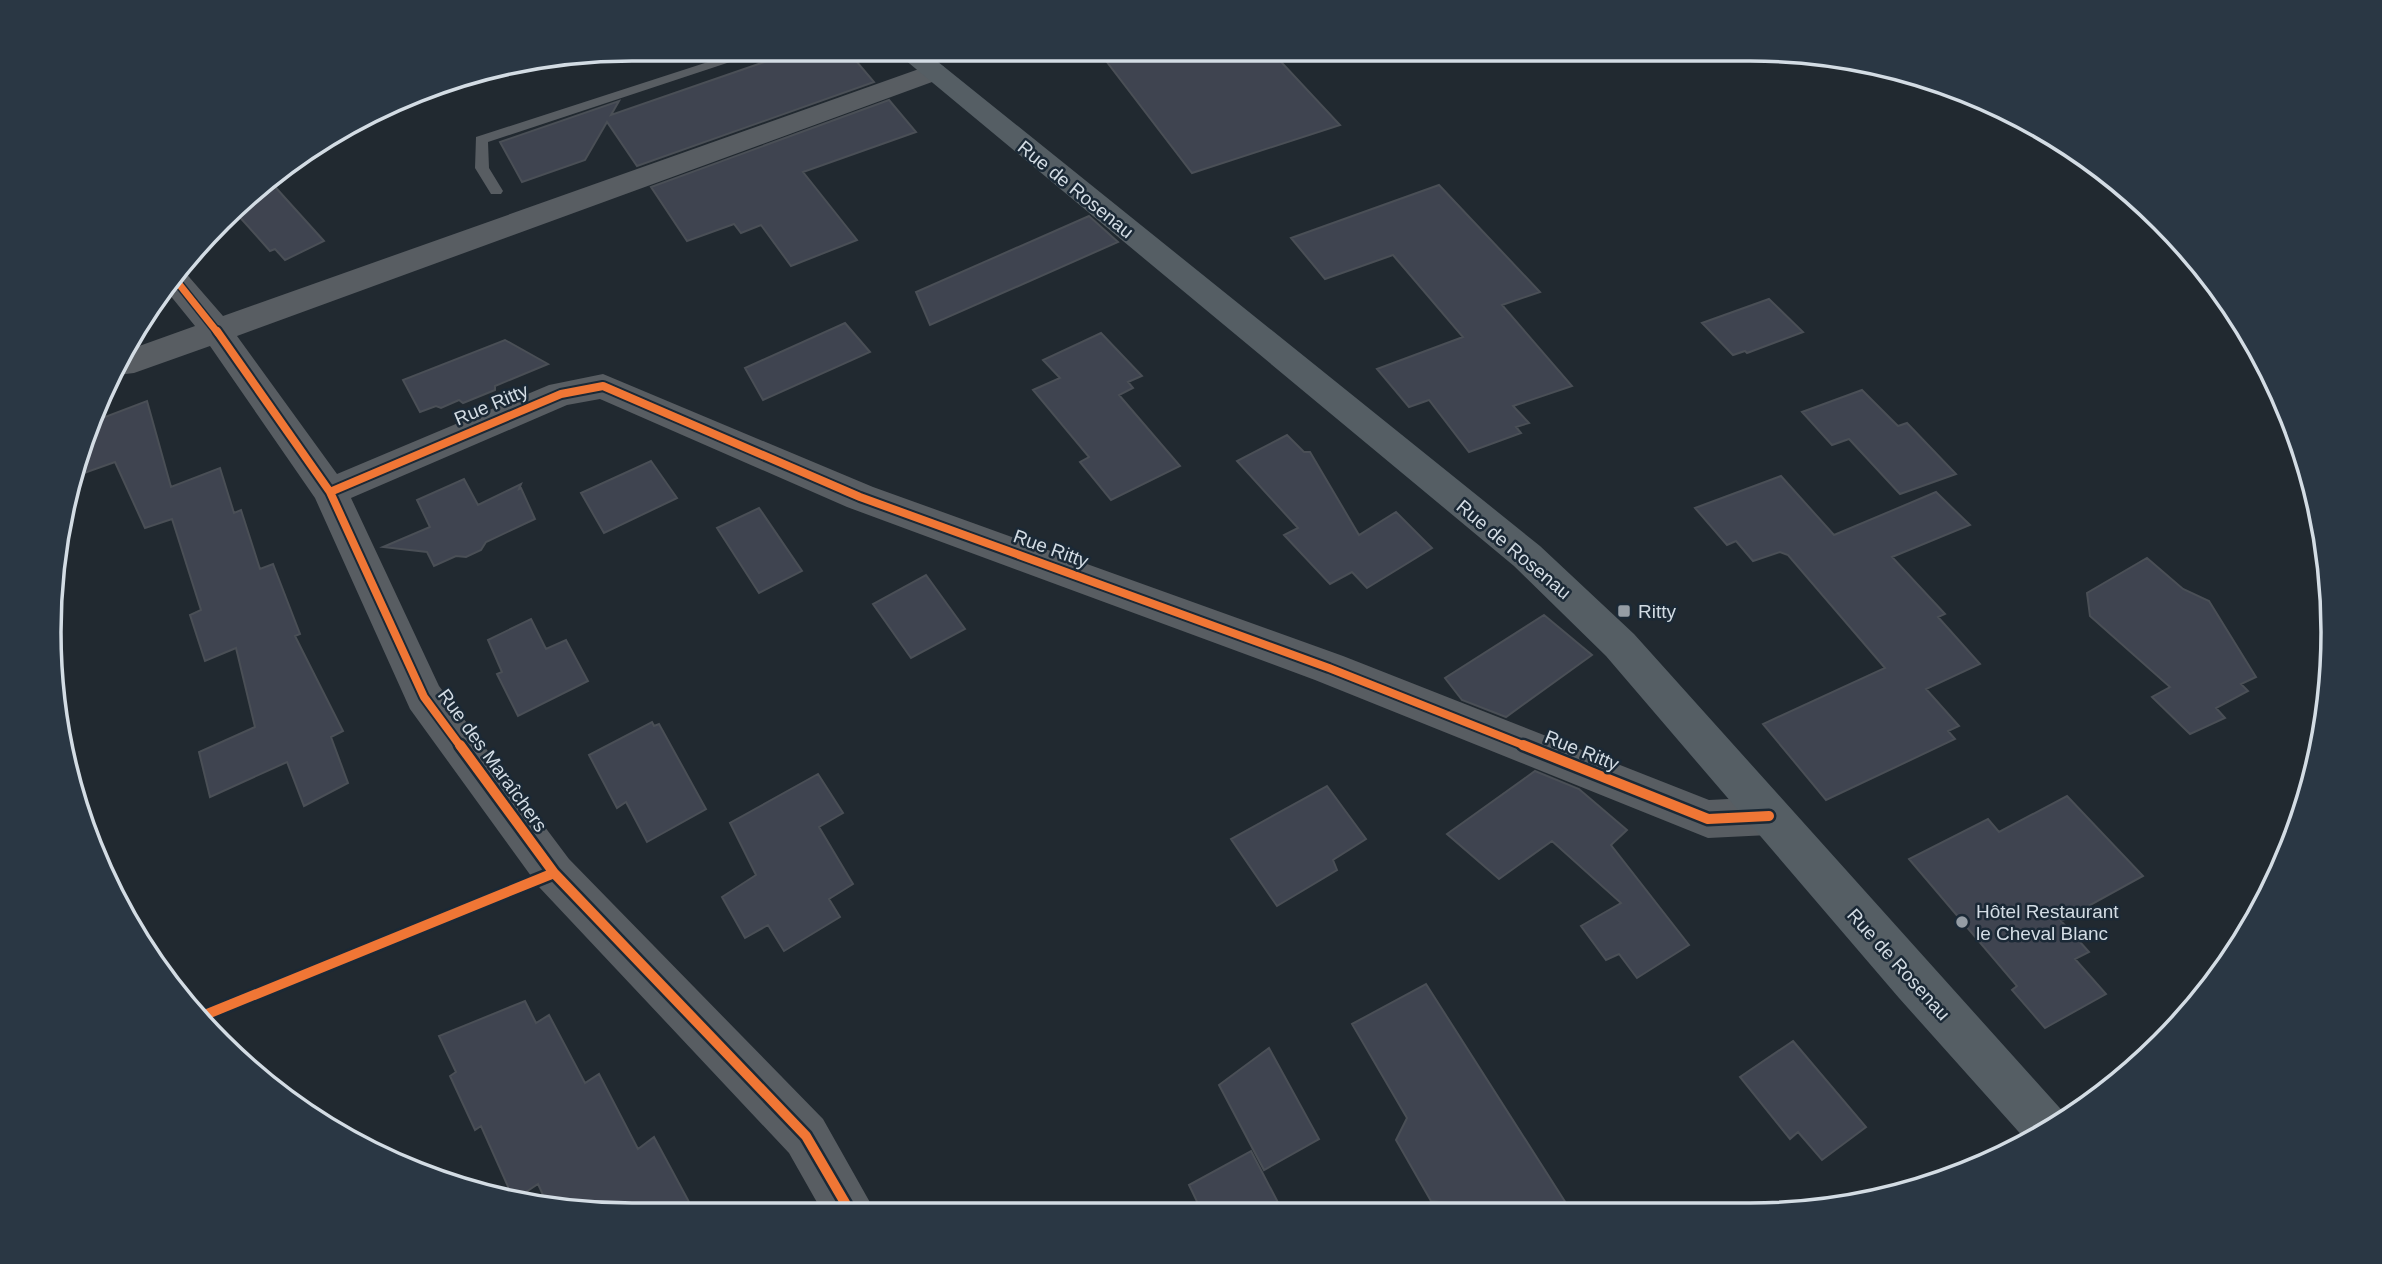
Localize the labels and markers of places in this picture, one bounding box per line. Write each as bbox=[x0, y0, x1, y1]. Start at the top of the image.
place label: Ritty bbox=[1638, 601, 1677, 622]
marker: Ritty bbox=[1616, 603, 1632, 619]
place label: Hôtel Restaurant le Cheval Blanc bbox=[1976, 901, 2119, 944]
marker: Hôtel Restaurant le Cheval Blanc bbox=[1954, 914, 1970, 930]

